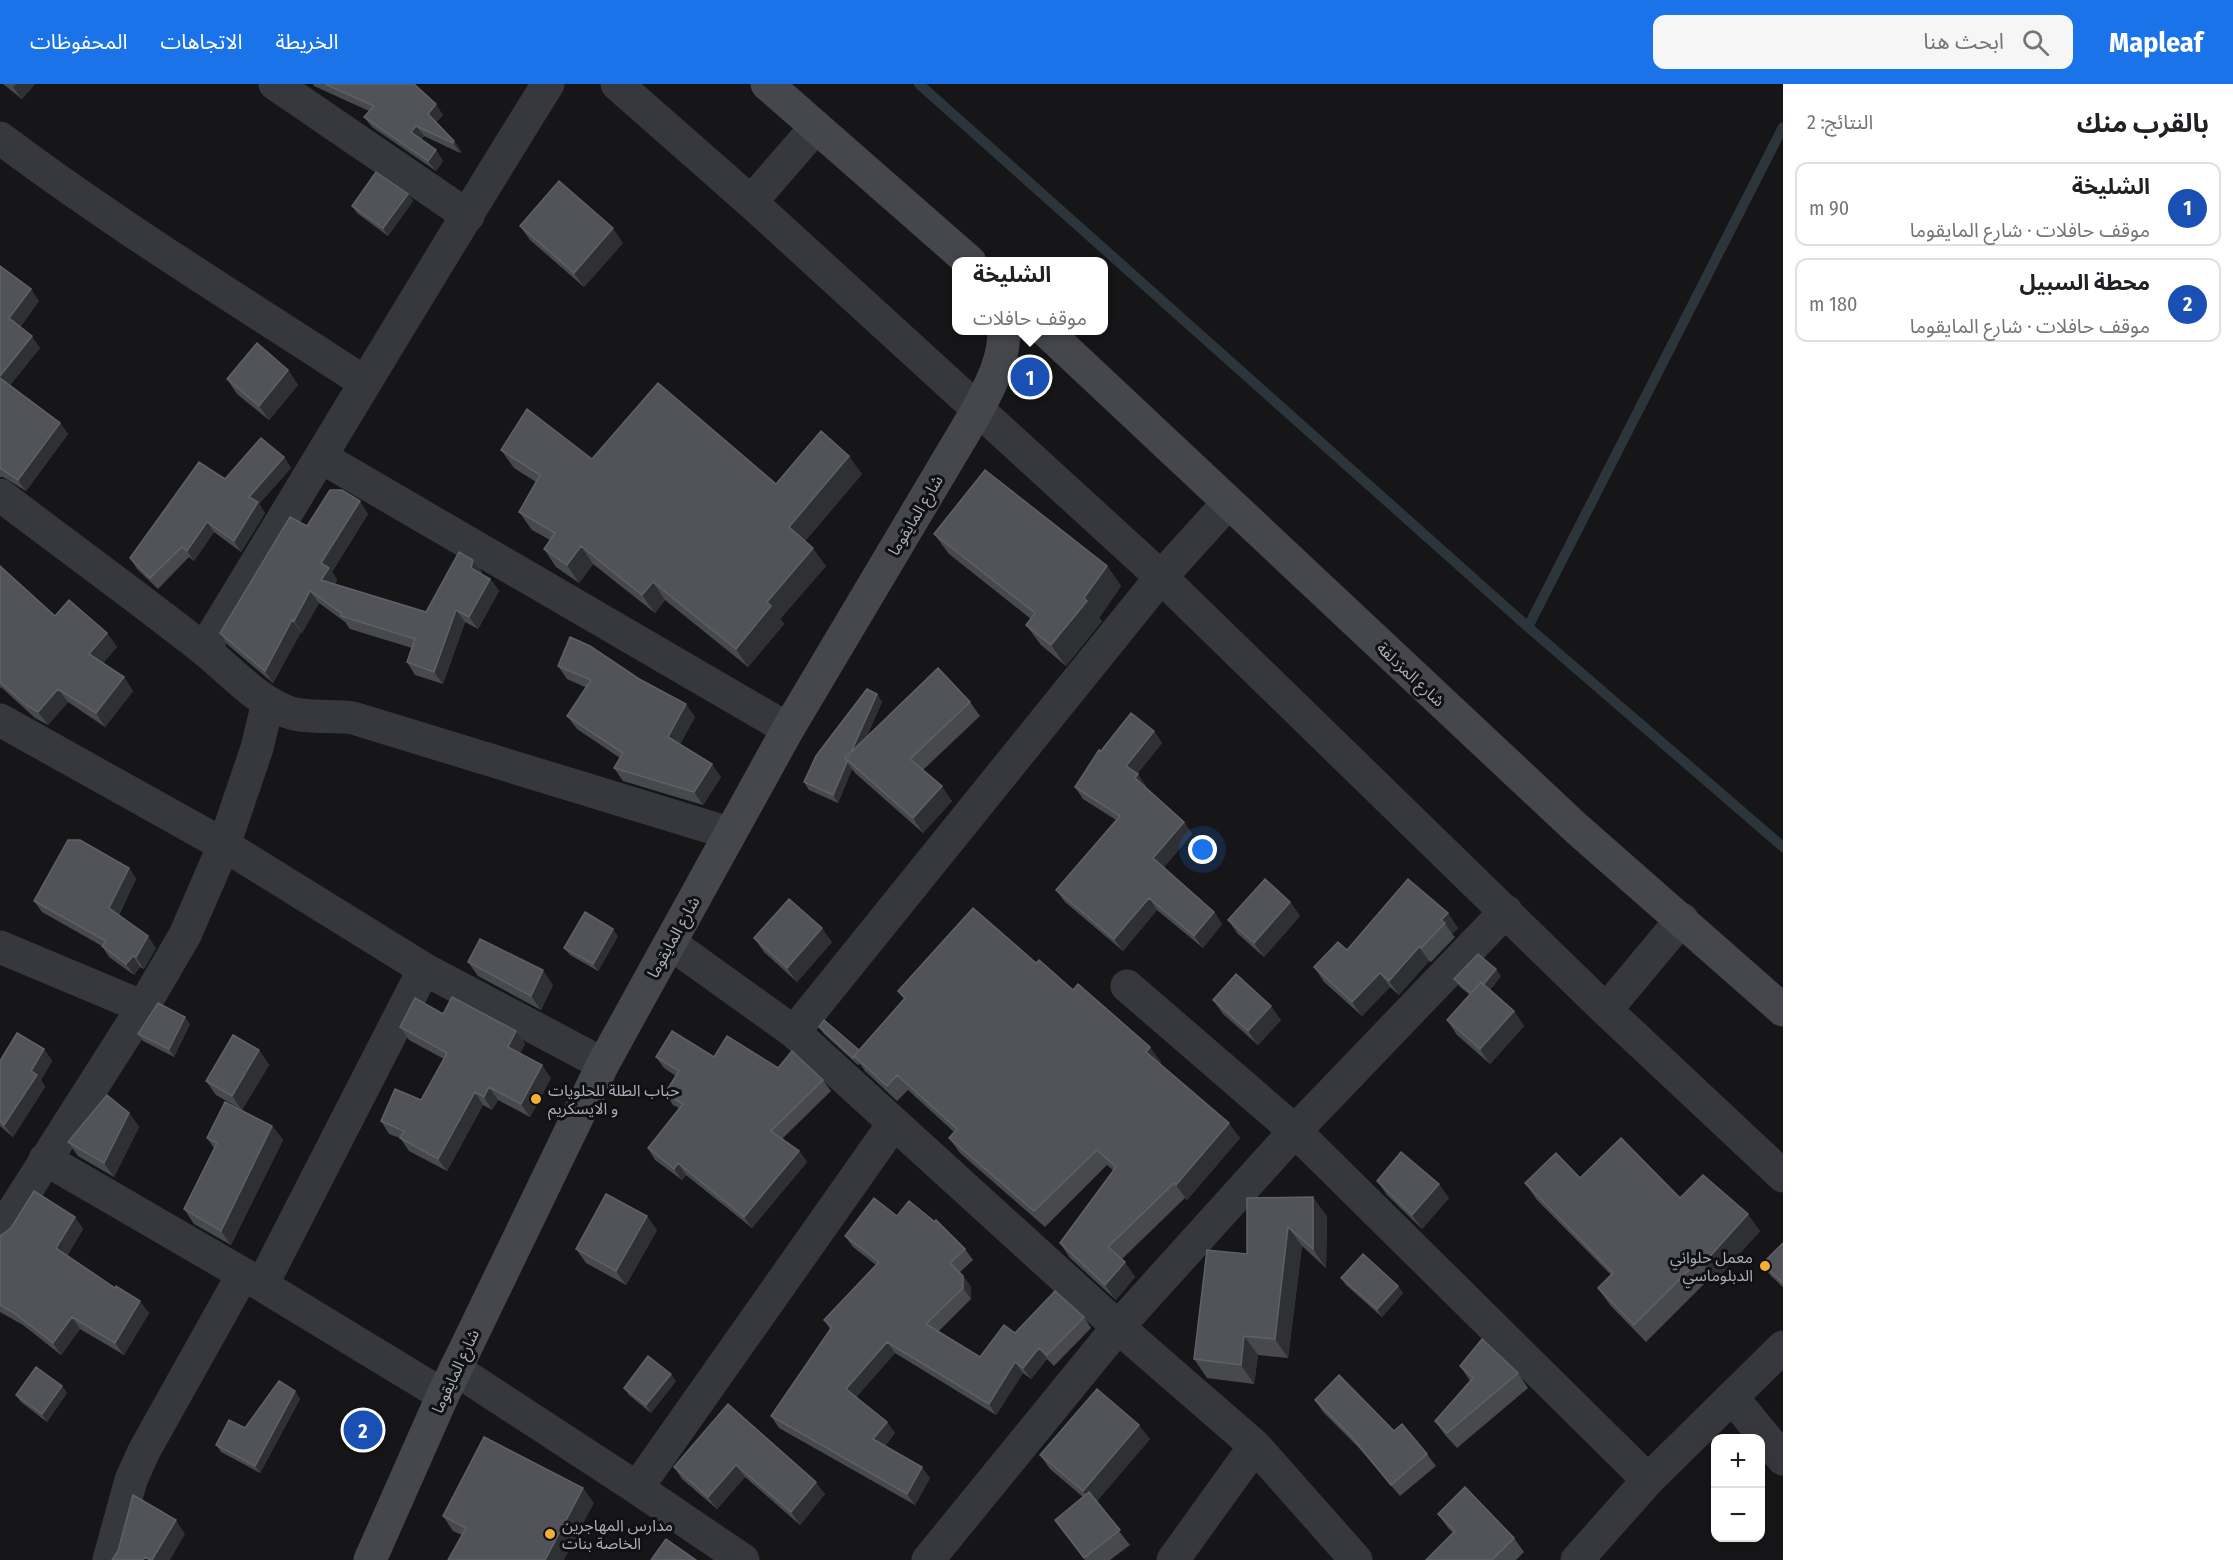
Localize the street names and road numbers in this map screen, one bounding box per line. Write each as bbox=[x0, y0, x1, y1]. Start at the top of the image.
street label: شارع المايقوما bbox=[884, 472, 949, 560]
street label: شارع المزدلفة bbox=[1371, 638, 1448, 713]
street label: شارع المايقوما bbox=[643, 893, 706, 983]
street label: شارع المايقوما bbox=[428, 1326, 486, 1417]

